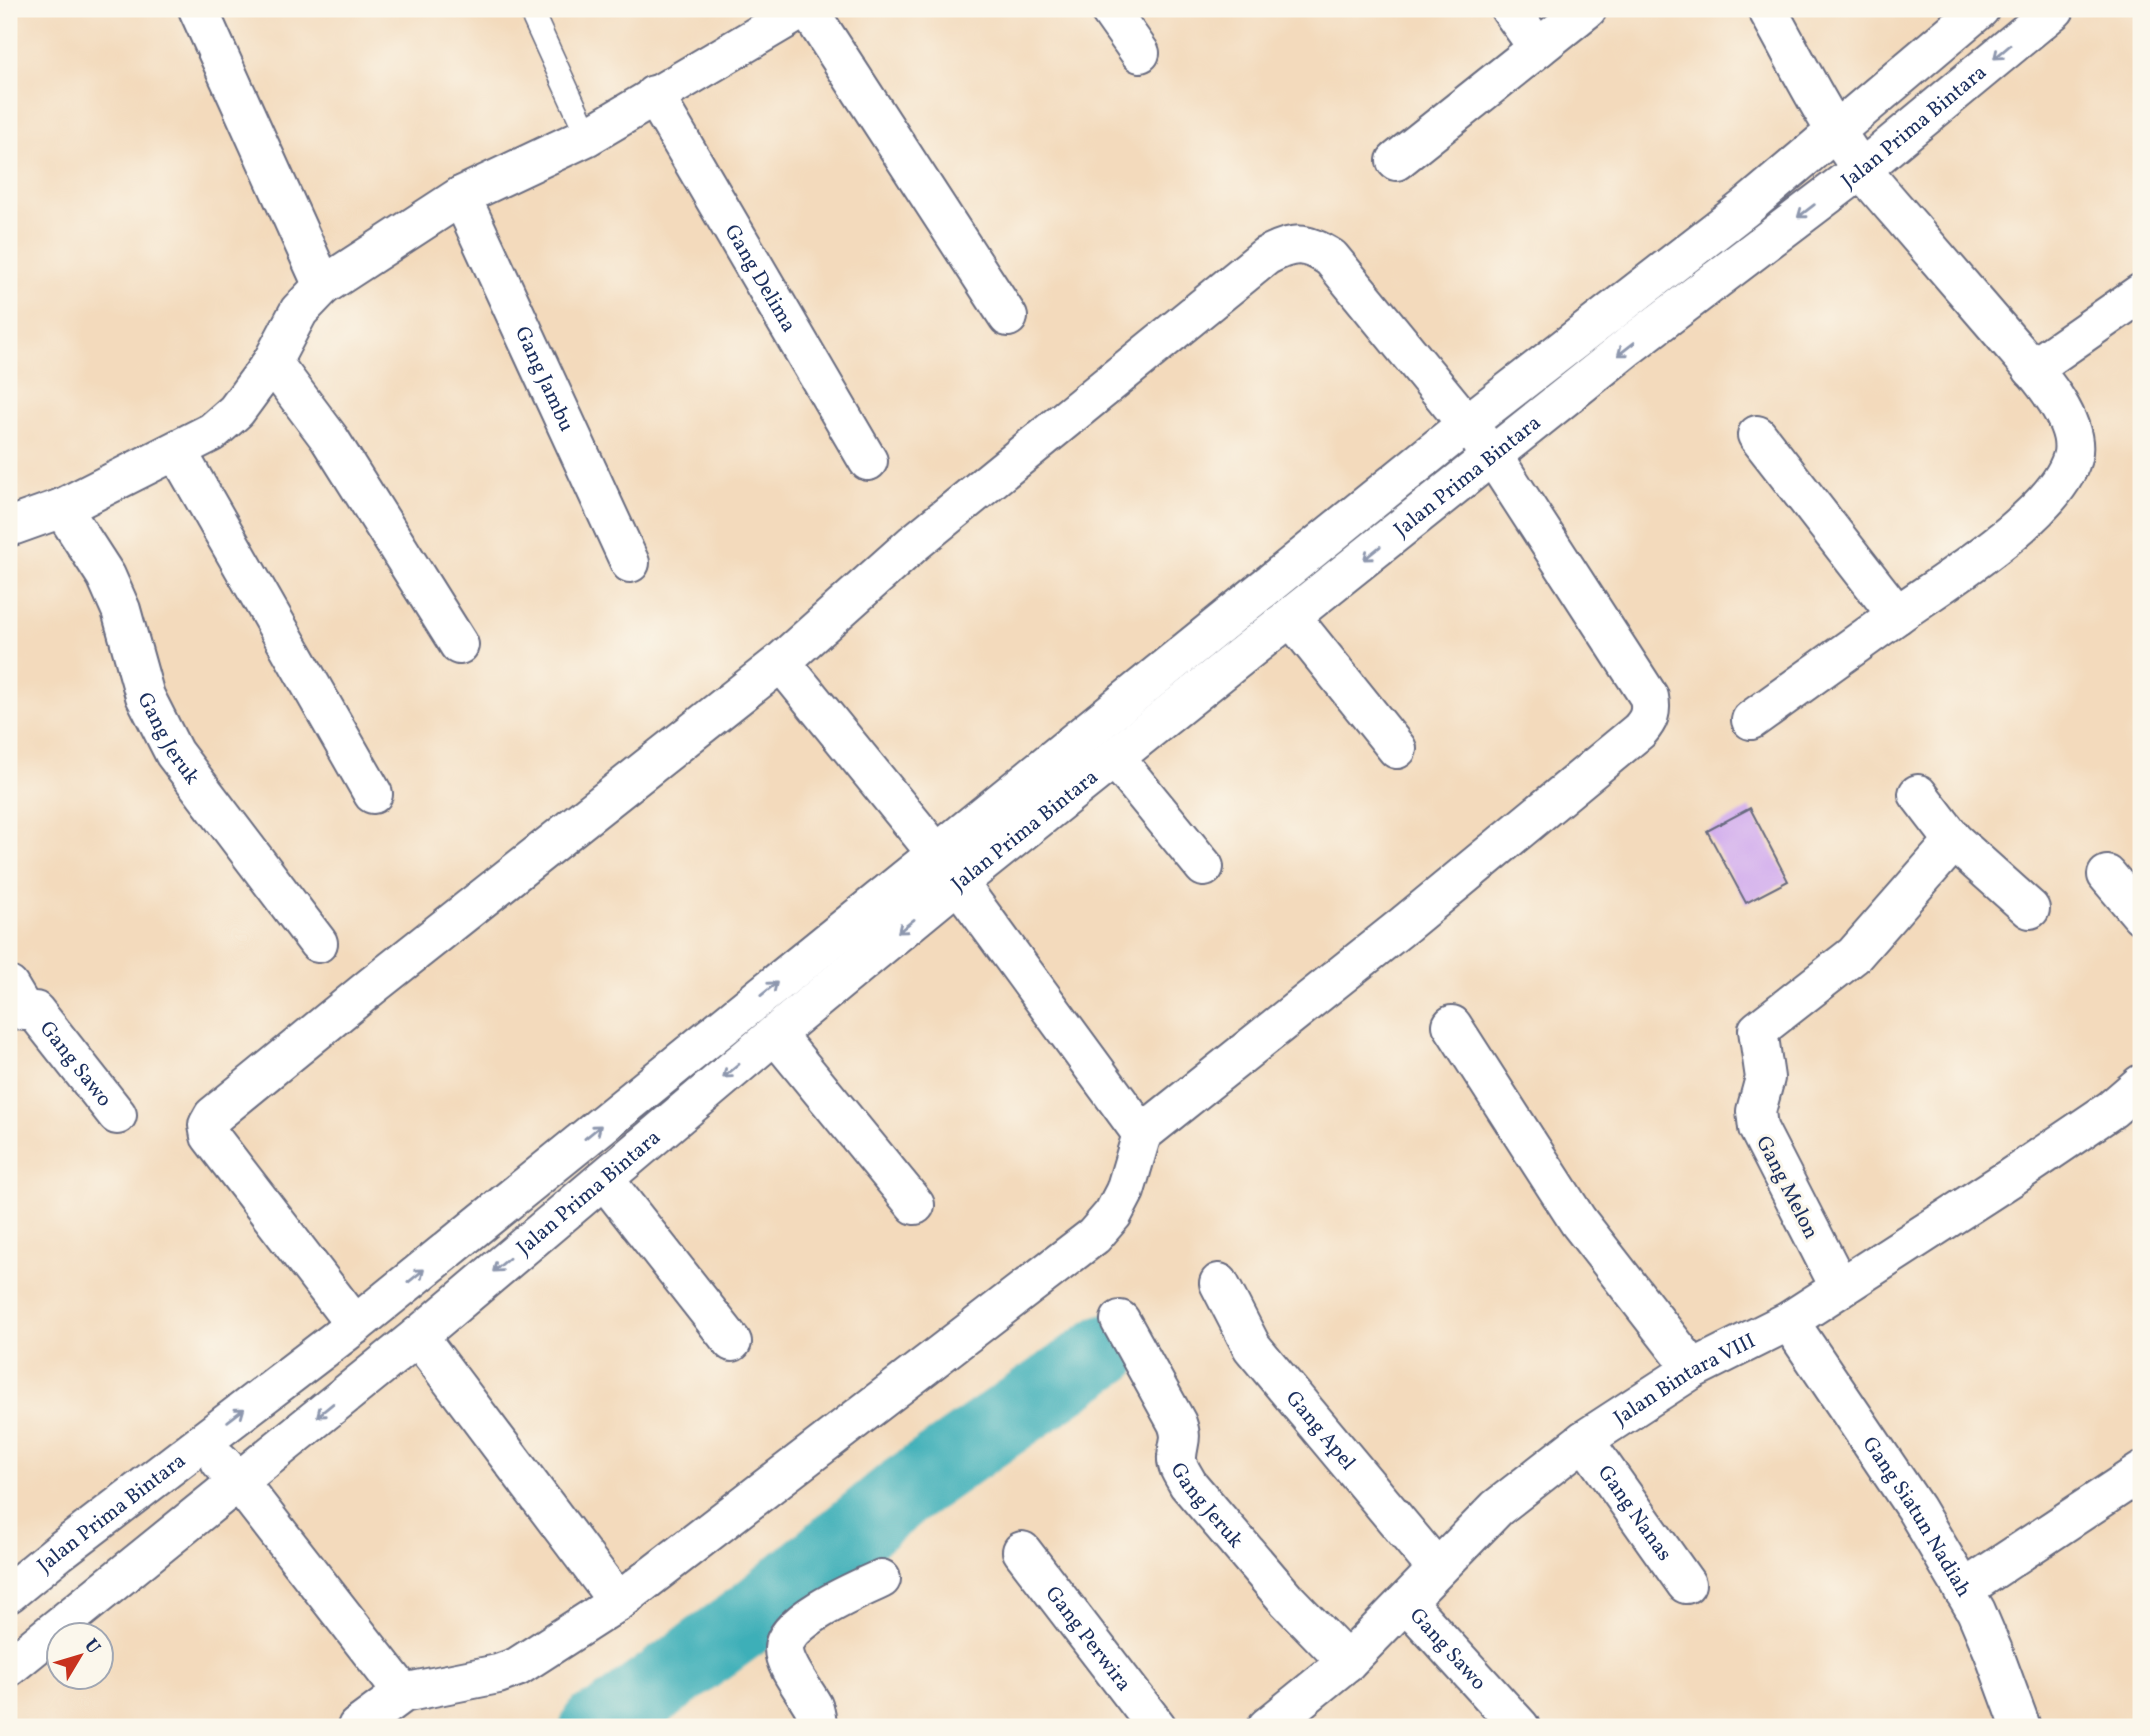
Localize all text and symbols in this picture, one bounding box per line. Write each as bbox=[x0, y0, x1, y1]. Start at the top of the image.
one-way arrow bbox=[1994, 44, 2012, 60]
street label: Jalan Prima Bintara bbox=[1836, 59, 1993, 196]
one-way arrow bbox=[1798, 203, 1816, 218]
street label: Gang Delima bbox=[717, 220, 803, 338]
street label: Gang Jambu bbox=[507, 322, 580, 436]
one-way arrow bbox=[1617, 342, 1635, 357]
street label: Jalan Prima Bintara bbox=[1388, 409, 1548, 544]
one-way arrow bbox=[1363, 545, 1381, 560]
street label: Gang Jeruk bbox=[130, 688, 206, 792]
street label: Jalan Prima Bintara bbox=[946, 763, 1105, 899]
one-way arrow bbox=[898, 918, 916, 934]
one-way arrow bbox=[760, 982, 778, 997]
street label: Gang Sawo bbox=[32, 1015, 118, 1113]
one-way arrow bbox=[722, 1063, 740, 1079]
street label: Jalan Prima Bintara bbox=[511, 1124, 667, 1263]
one-way arrow bbox=[583, 1125, 601, 1140]
street label: Gang Melon bbox=[1748, 1131, 1825, 1244]
one-way arrow bbox=[493, 1257, 511, 1273]
one-way arrow bbox=[406, 1268, 424, 1283]
street label: Jalan Bintara VIII bbox=[1608, 1327, 1761, 1433]
street label: Gang Apel bbox=[1278, 1385, 1362, 1477]
one-way arrow bbox=[317, 1402, 335, 1417]
one-way arrow bbox=[227, 1408, 245, 1423]
street label: Gang Siatun Nadiah bbox=[1855, 1431, 1978, 1603]
street label: Jalan Prima Bintara bbox=[31, 1447, 192, 1580]
street label: Gang Jeruk bbox=[1163, 1458, 1250, 1555]
street label: Gang Nanas bbox=[1590, 1460, 1678, 1567]
street label: Gang Perwira bbox=[1038, 1580, 1138, 1698]
street label: Gang Sawo bbox=[1402, 1602, 1492, 1697]
north arrow bbox=[46, 1620, 116, 1690]
text: U bbox=[78, 1634, 106, 1660]

